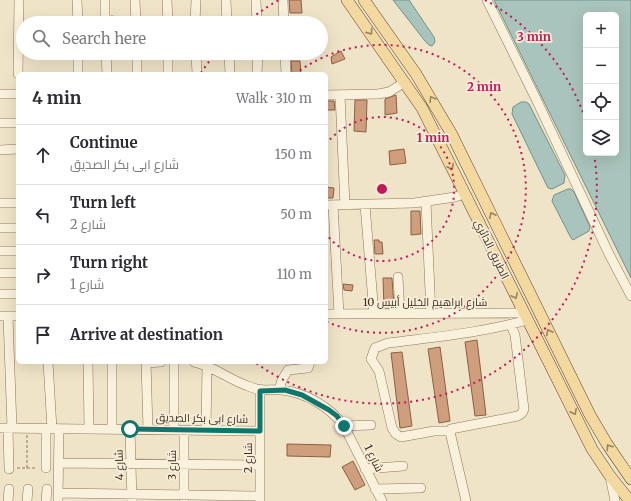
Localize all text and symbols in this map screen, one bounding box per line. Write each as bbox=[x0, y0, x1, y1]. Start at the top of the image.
map controls bbox=[583, 12, 619, 156]
button: + bbox=[583, 12, 619, 48]
search box bbox=[16, 16, 328, 60]
icon: search bbox=[30, 27, 52, 49]
one-way arrow bbox=[365, 28, 373, 35]
text: Search here bbox=[62, 29, 146, 48]
text: 3 min bbox=[517, 29, 551, 44]
button: − bbox=[583, 48, 619, 84]
text: 2 min bbox=[467, 79, 501, 94]
button: locate bbox=[583, 84, 619, 120]
text: 4 min bbox=[32, 87, 81, 109]
text: Walk · 310 m bbox=[236, 90, 312, 107]
one-way arrow bbox=[429, 96, 437, 103]
button: layers bbox=[583, 120, 619, 156]
text: 1 min bbox=[417, 130, 449, 145]
text: Continue bbox=[70, 133, 138, 152]
icon: ahead bbox=[32, 144, 54, 166]
text: 150 m bbox=[275, 146, 312, 163]
text: شارع ابى بكر الصديق bbox=[70, 156, 179, 173]
one-way arrow bbox=[446, 163, 454, 170]
centre of rings bbox=[375, 182, 389, 196]
text: Turn left bbox=[70, 193, 136, 212]
icon: left bbox=[32, 204, 54, 226]
text: 50 m bbox=[280, 206, 312, 223]
one-way arrow bbox=[489, 212, 497, 219]
text: شارع 2 bbox=[70, 216, 106, 233]
street label: الطريق الدائري bbox=[470, 217, 512, 282]
text: Turn right bbox=[70, 253, 148, 272]
icon: right bbox=[32, 264, 54, 286]
text: 110 m bbox=[277, 266, 312, 283]
text: شارع 1 bbox=[70, 276, 104, 293]
one-way arrow bbox=[510, 292, 518, 299]
street label: شارع ابراهيم الخليل أبيس 10 bbox=[363, 295, 487, 310]
icon: arrive bbox=[32, 324, 54, 346]
text: Arrive at destination bbox=[70, 325, 223, 344]
one-way arrow bbox=[546, 328, 554, 336]
one-way arrow bbox=[569, 408, 576, 415]
street label: شارع ابى بكر الصديق bbox=[156, 410, 248, 427]
route end bbox=[335, 417, 353, 435]
route start bbox=[121, 420, 139, 438]
street label: شارع 1 bbox=[360, 442, 387, 474]
street label: شارع 2 bbox=[241, 443, 256, 473]
one-way arrow bbox=[606, 444, 614, 451]
street label: شارع 4 bbox=[111, 449, 128, 481]
street label: شارع 3 bbox=[165, 450, 180, 480]

